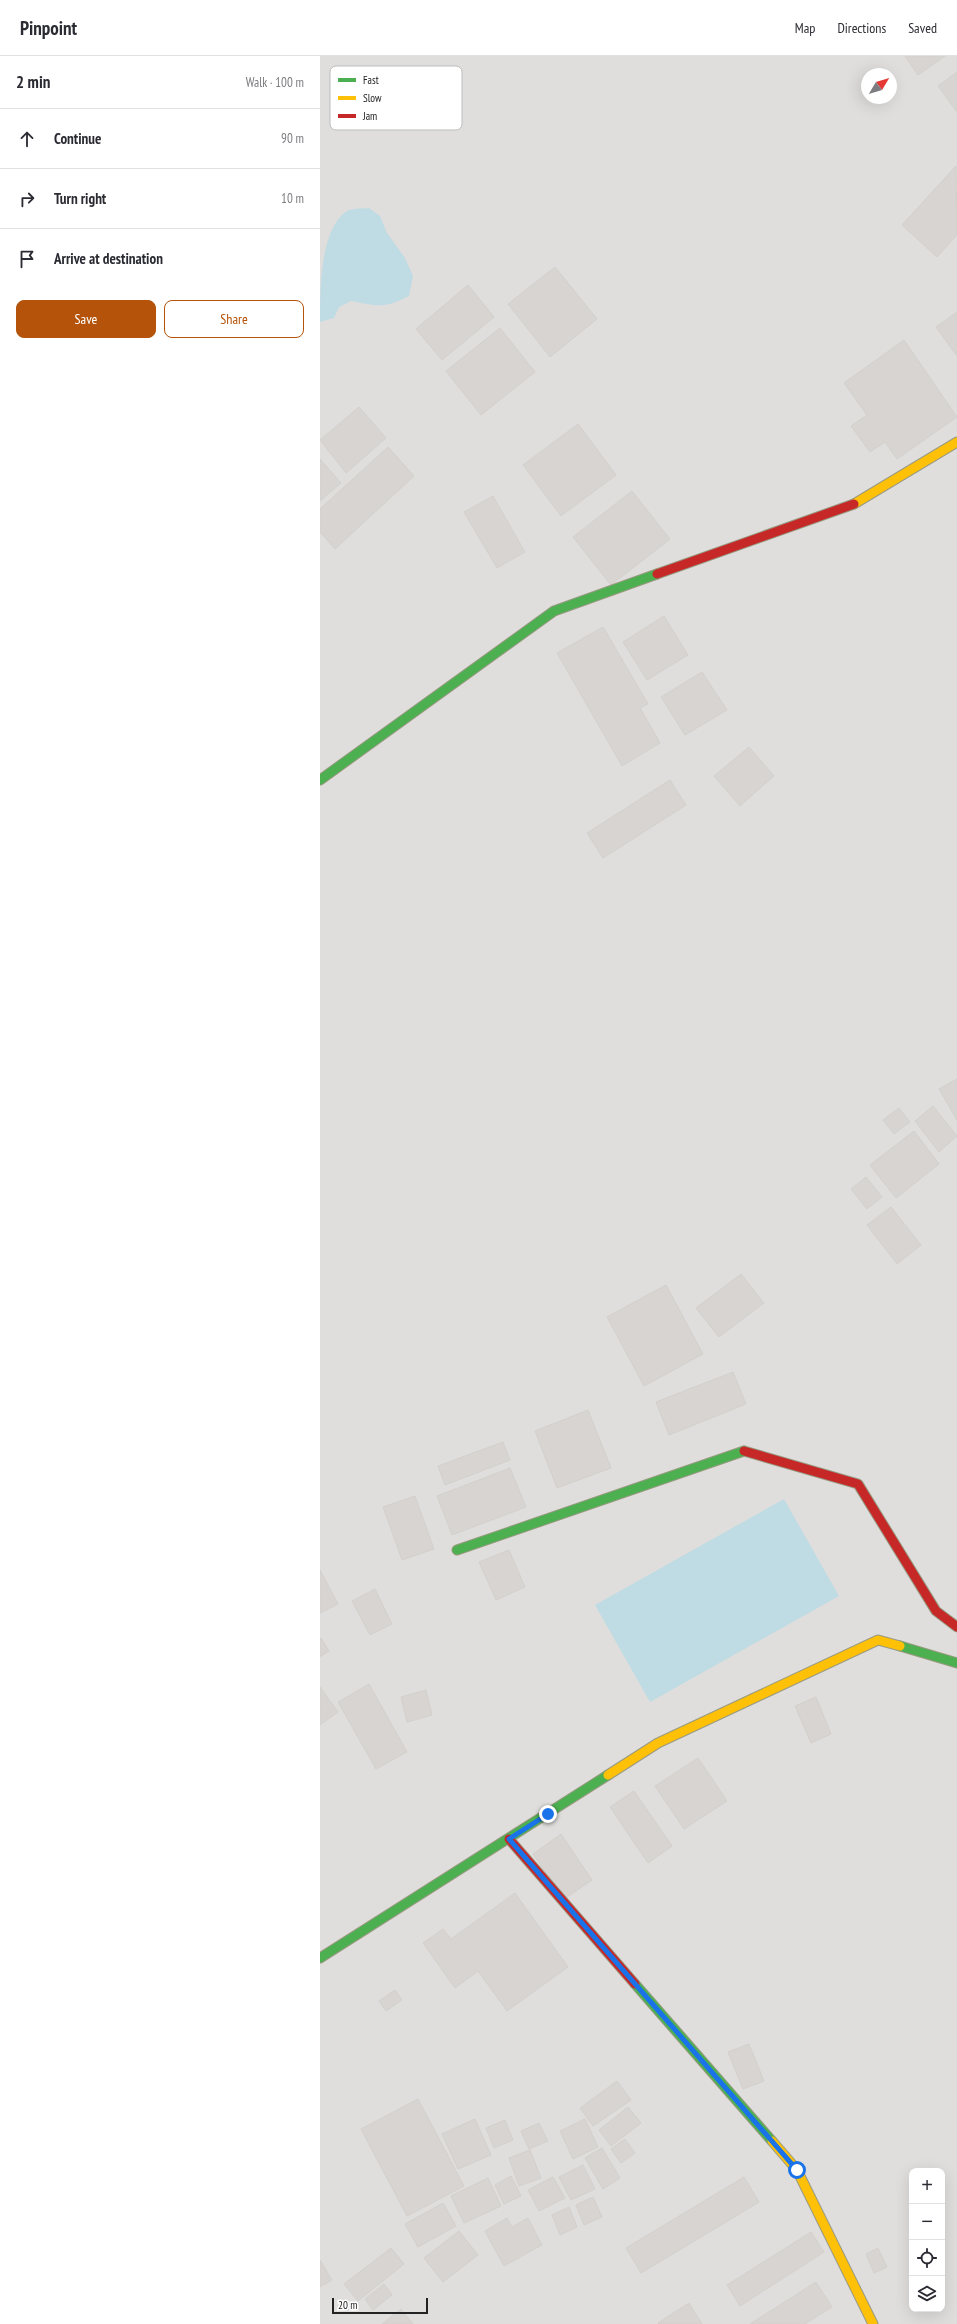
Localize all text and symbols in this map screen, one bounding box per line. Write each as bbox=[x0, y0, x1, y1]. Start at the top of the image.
text: Pinpoint bbox=[20, 16, 77, 40]
text: Map bbox=[795, 19, 815, 37]
text: Directions bbox=[837, 19, 886, 37]
text: Saved bbox=[908, 19, 937, 37]
legend bbox=[330, 66, 462, 130]
north arrow bbox=[861, 68, 897, 104]
text: 2 min bbox=[16, 71, 50, 93]
text: Fast bbox=[363, 73, 379, 87]
text: Walk · 100 m bbox=[246, 74, 304, 91]
text: Slow bbox=[363, 91, 382, 105]
text: Jam bbox=[362, 109, 377, 123]
icon: ahead bbox=[16, 128, 38, 150]
text: Continue bbox=[54, 129, 101, 148]
text: 90 m bbox=[281, 130, 304, 147]
icon: right bbox=[16, 188, 38, 210]
text: Turn right bbox=[54, 189, 106, 208]
text: 10 m bbox=[281, 190, 304, 207]
icon: arrive bbox=[16, 248, 38, 270]
text: Arrive at destination bbox=[54, 249, 163, 268]
button: Save bbox=[16, 300, 156, 338]
button: Share bbox=[164, 300, 304, 338]
route end bbox=[539, 1805, 557, 1823]
route start bbox=[788, 2161, 806, 2179]
map controls bbox=[909, 2168, 945, 2312]
button: + bbox=[909, 2168, 945, 2204]
button: − bbox=[909, 2204, 945, 2240]
button: locate bbox=[909, 2240, 945, 2276]
button: layers bbox=[909, 2276, 945, 2312]
scale bar bbox=[332, 2296, 428, 2315]
text: 20 m bbox=[338, 2298, 357, 2312]

